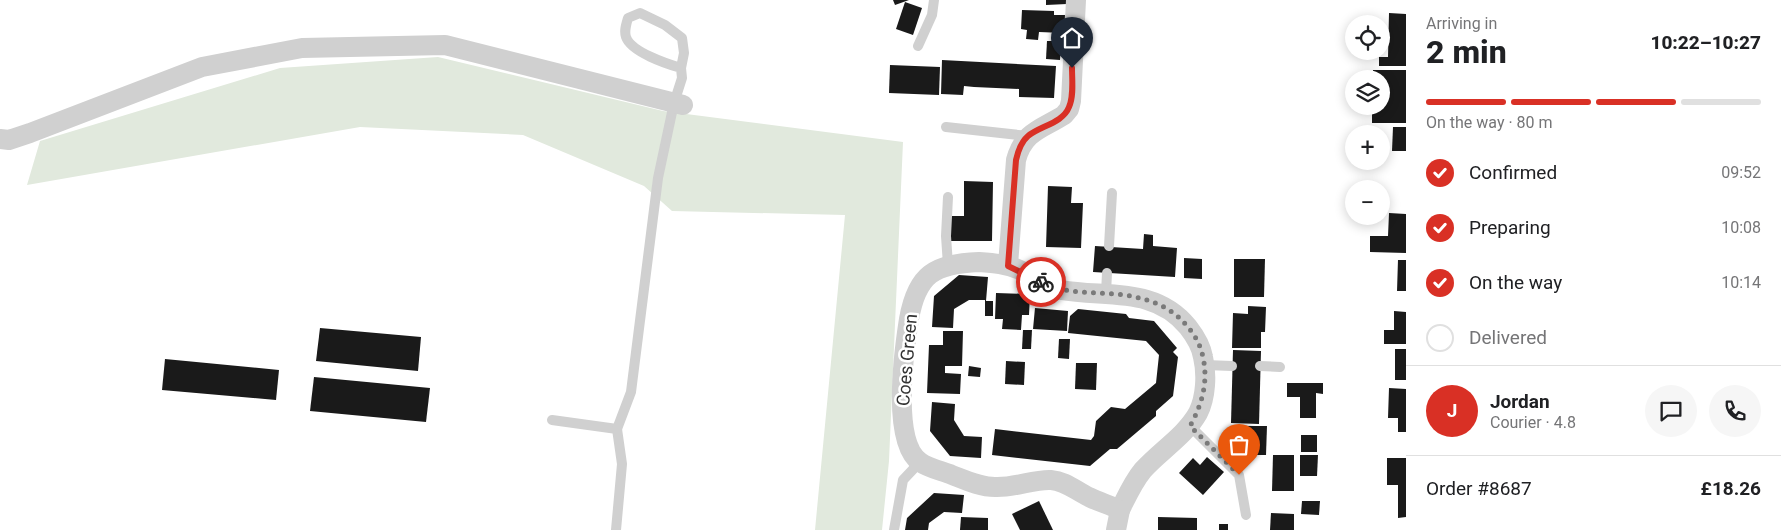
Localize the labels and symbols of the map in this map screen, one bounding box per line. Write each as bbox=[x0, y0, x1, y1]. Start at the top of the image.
pin bbox=[1051, 17, 1093, 68]
courier bbox=[1016, 257, 1066, 307]
street label: Coes Green bbox=[892, 313, 921, 407]
pin bbox=[1218, 424, 1260, 475]

